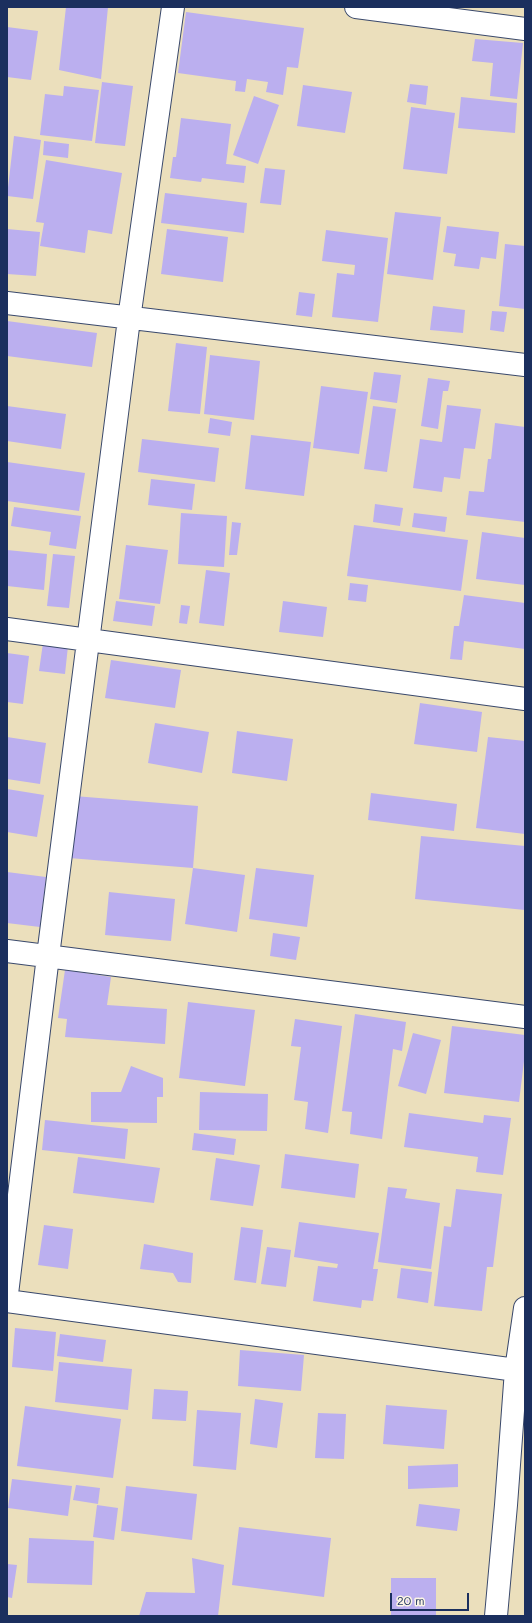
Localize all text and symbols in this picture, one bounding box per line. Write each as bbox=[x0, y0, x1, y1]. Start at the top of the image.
scale bar bbox=[392, 1585, 471, 1611]
text: 20 m bbox=[397, 1592, 425, 1608]

